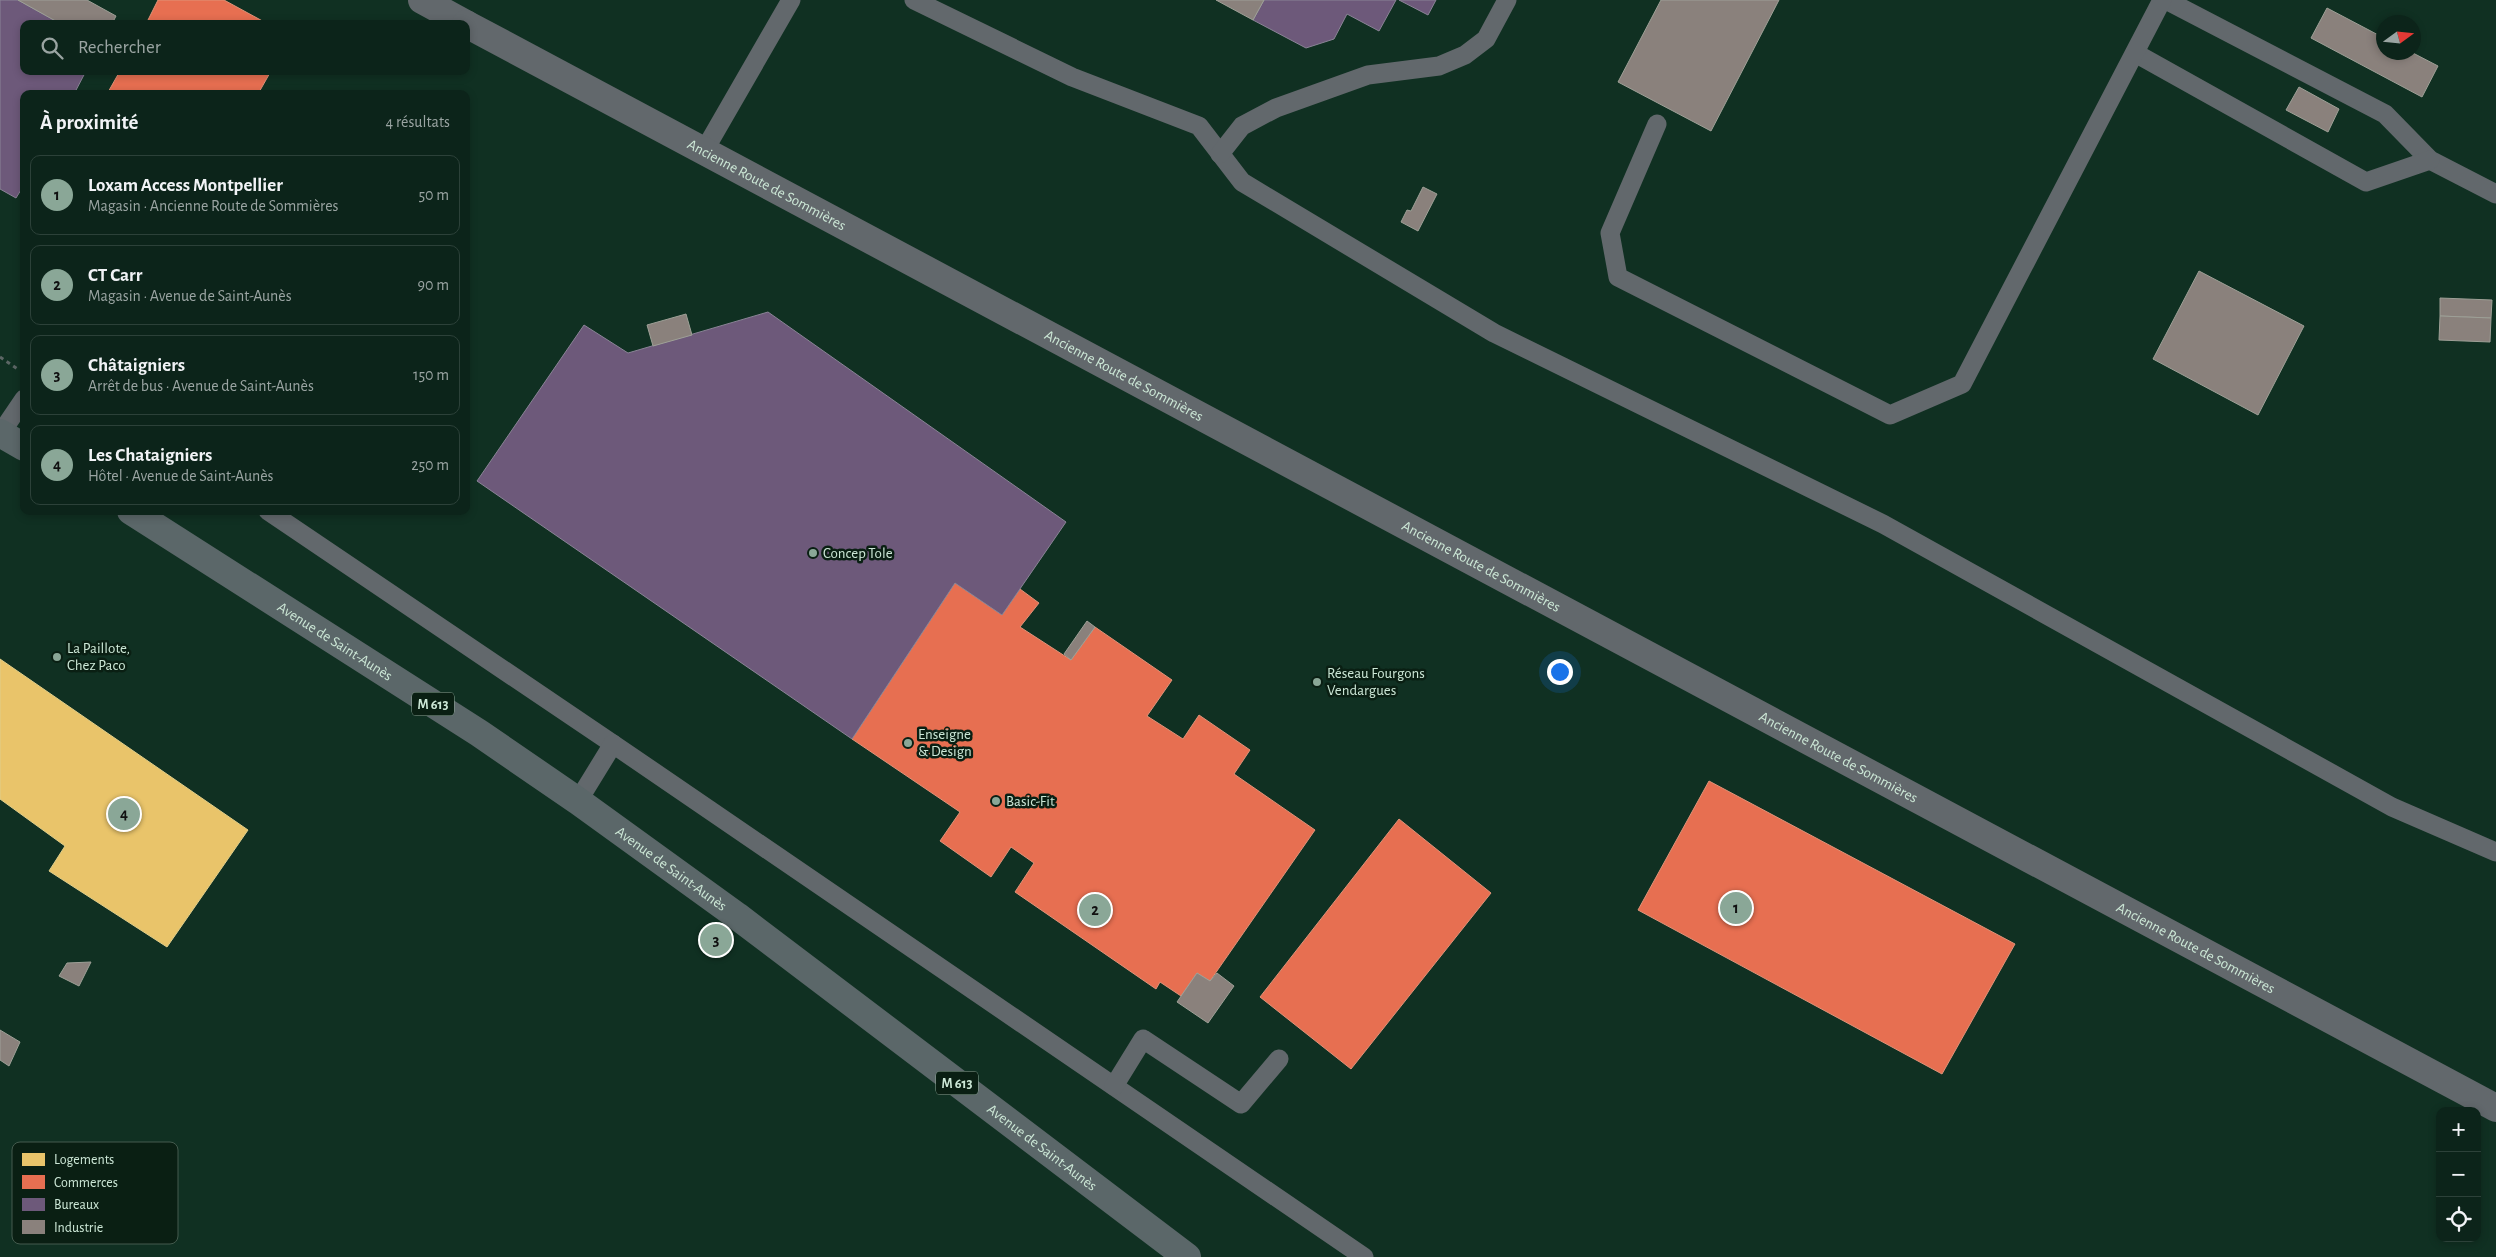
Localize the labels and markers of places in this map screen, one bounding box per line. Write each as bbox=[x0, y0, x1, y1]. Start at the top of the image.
place label: Concep Tole bbox=[823, 546, 893, 561]
marker: Concep Tole bbox=[807, 547, 819, 559]
place label: La Paillote, Chez Paco bbox=[67, 641, 130, 673]
marker: La Paillote, Chez Paco bbox=[51, 651, 63, 663]
place label: Réseau Fourgons Vendargues bbox=[1327, 666, 1425, 698]
marker: Réseau Fourgons Vendargues bbox=[1311, 676, 1323, 688]
place label: Enseigne & Design bbox=[918, 727, 972, 759]
marker: Enseigne & Design bbox=[902, 737, 914, 749]
place label: Basic-Fit bbox=[1006, 794, 1055, 809]
pin: 4 bbox=[108, 795, 140, 833]
marker: Basic-Fit bbox=[990, 795, 1002, 807]
pin: 1 bbox=[1720, 889, 1752, 927]
pin: 2 bbox=[1079, 891, 1111, 929]
pin: 3 bbox=[700, 921, 732, 959]

